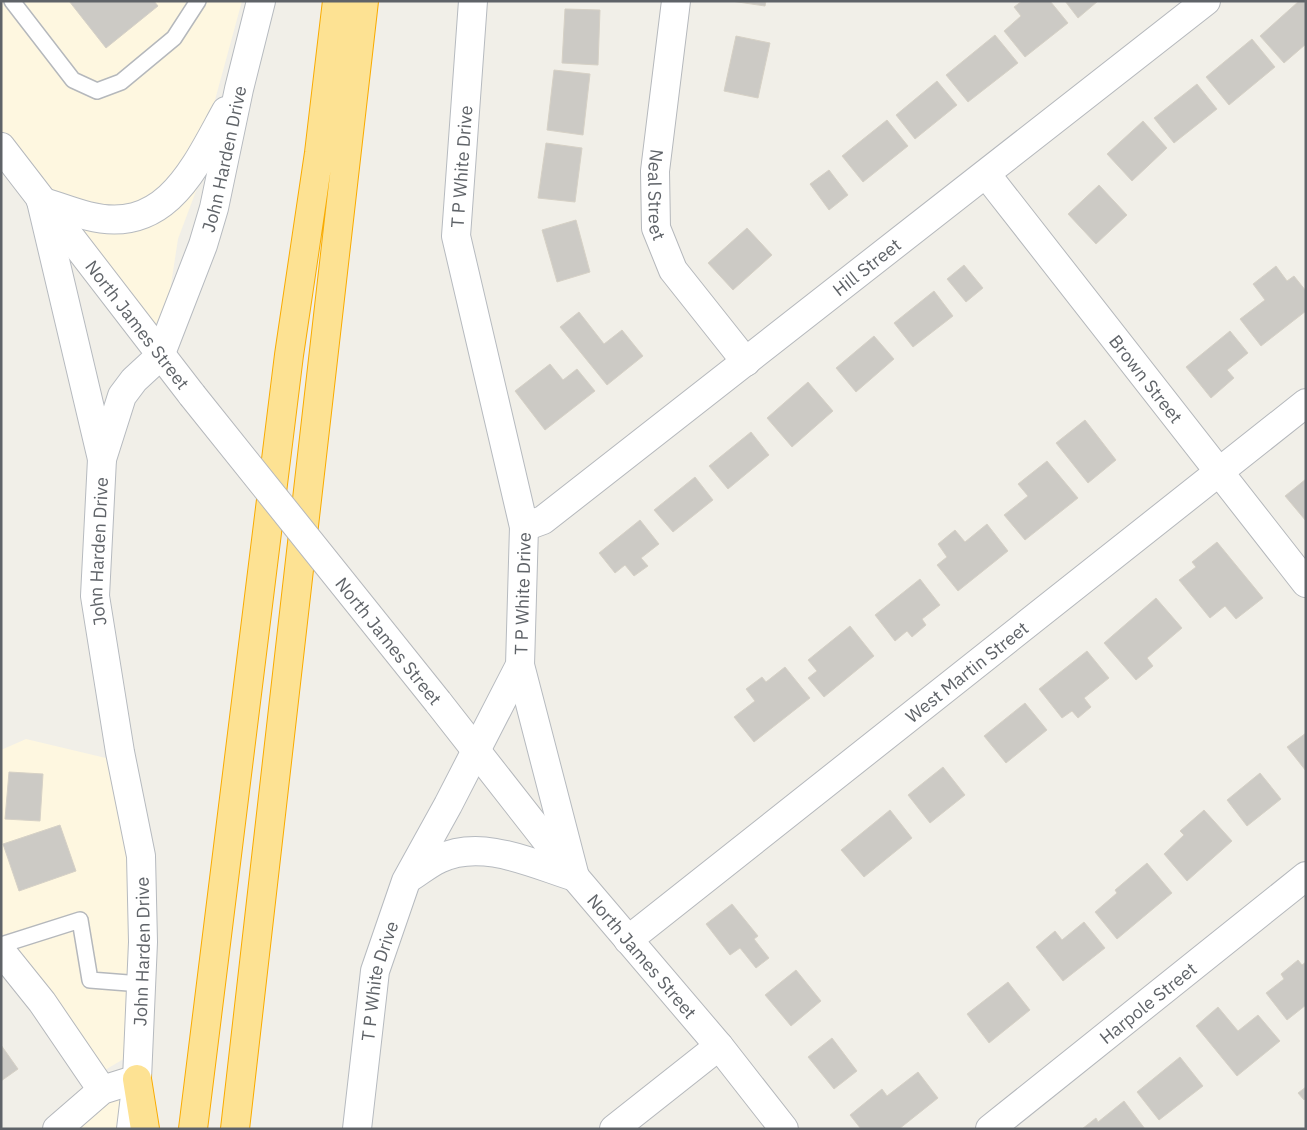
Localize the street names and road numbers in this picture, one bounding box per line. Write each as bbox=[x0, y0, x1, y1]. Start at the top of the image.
street label: John Harden Drive bbox=[196, 83, 251, 235]
street label: T P White Drive bbox=[445, 104, 477, 229]
street label: Neal Street bbox=[643, 148, 671, 244]
street label: Hill Street bbox=[828, 233, 905, 301]
street label: North James Street bbox=[81, 255, 195, 394]
street label: Brown Street bbox=[1104, 330, 1188, 428]
street label: John Harden Drive bbox=[83, 476, 113, 628]
street label: T P White Drive bbox=[509, 532, 535, 655]
street label: North James Street bbox=[331, 572, 447, 709]
street label: West Martin Street bbox=[900, 616, 1033, 728]
street label: John Harden Drive bbox=[128, 876, 155, 1027]
street label: North James Street bbox=[583, 889, 702, 1023]
street label: T P White Drive bbox=[356, 918, 403, 1042]
street label: Harpole Street bbox=[1094, 957, 1201, 1049]

